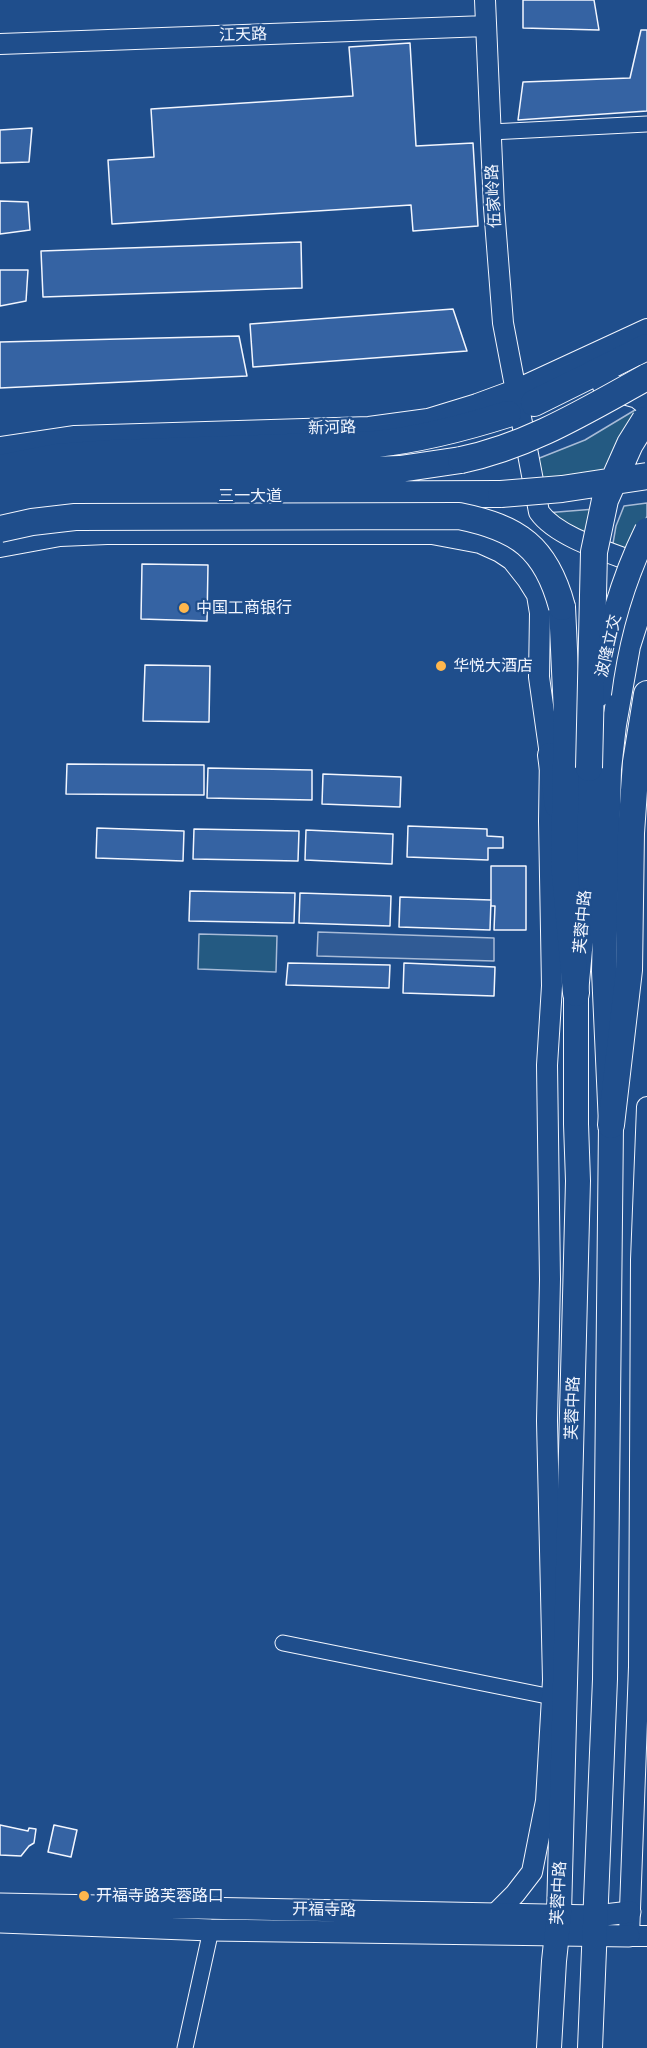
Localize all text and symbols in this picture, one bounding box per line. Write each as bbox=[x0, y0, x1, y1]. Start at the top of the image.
street label: 江天路 bbox=[219, 25, 267, 45]
street label: 伍家岭路 bbox=[483, 164, 505, 228]
street label: 新河路 bbox=[308, 418, 356, 438]
street label: 三一大道 bbox=[218, 486, 282, 506]
place label: 中国工商银行 bbox=[196, 598, 292, 618]
marker: 中国工商银行 bbox=[177, 601, 191, 615]
street label: 波隆立交 bbox=[592, 613, 626, 679]
place label: 华悦大酒店 bbox=[453, 656, 533, 676]
marker: 华悦大酒店 bbox=[434, 659, 448, 673]
street label: 芙蓉中路 bbox=[571, 889, 595, 955]
street label: 芙蓉中路 bbox=[562, 1376, 584, 1440]
street label: 芙蓉中路 bbox=[548, 1861, 570, 1925]
place label: 开福寺路芙蓉路口 bbox=[96, 1886, 224, 1906]
marker: 开福寺路芙蓉路口 bbox=[77, 1889, 91, 1903]
street label: 开福寺路 bbox=[292, 1900, 356, 1920]

